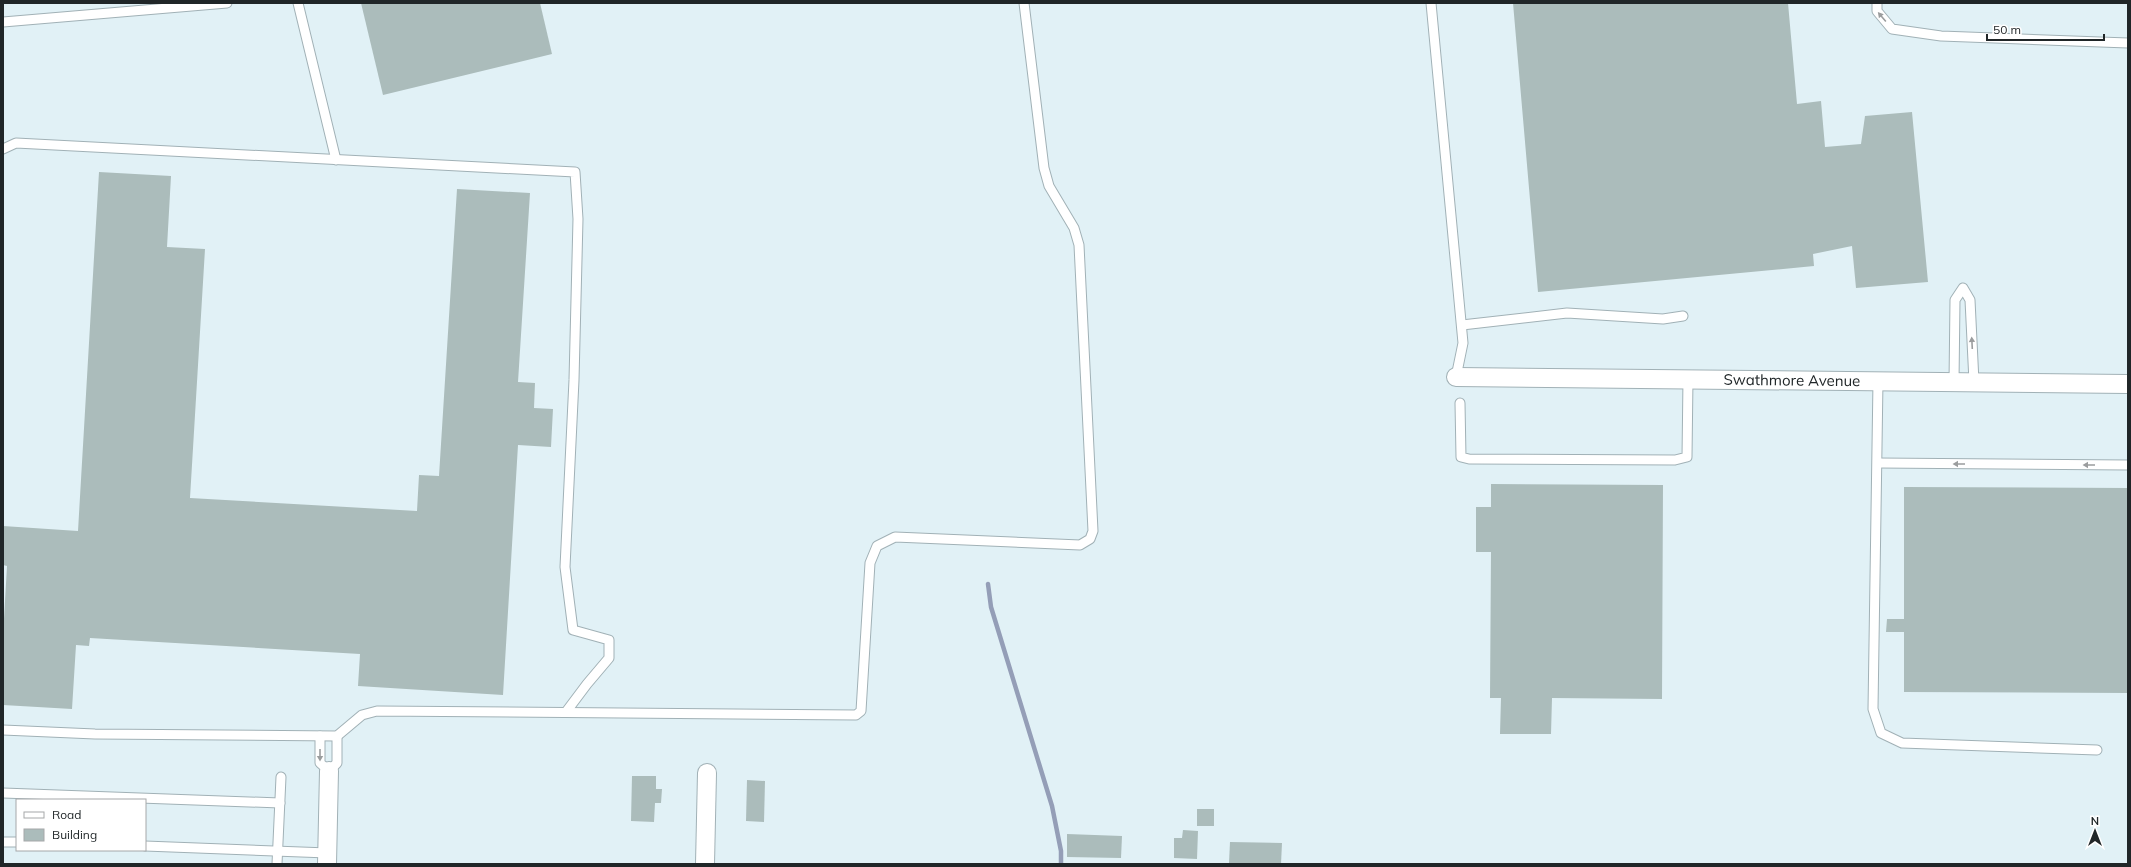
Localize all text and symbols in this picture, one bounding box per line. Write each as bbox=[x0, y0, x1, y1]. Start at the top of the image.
one-way arrow bbox=[1878, 12, 1887, 22]
scale bar bbox=[1987, 16, 2104, 42]
text: 50 m bbox=[1993, 22, 2021, 37]
one-way arrow bbox=[1969, 336, 1975, 349]
street label: Swathmore Avenue bbox=[1724, 370, 1860, 390]
one-way arrow bbox=[1952, 461, 1965, 467]
one-way arrow bbox=[2082, 462, 2095, 468]
one-way arrow bbox=[317, 749, 323, 762]
legend bbox=[16, 799, 146, 851]
text: Road bbox=[52, 807, 81, 822]
north arrow bbox=[2075, 811, 2115, 851]
text: N bbox=[2091, 814, 2099, 828]
text: Building bbox=[52, 827, 97, 842]

